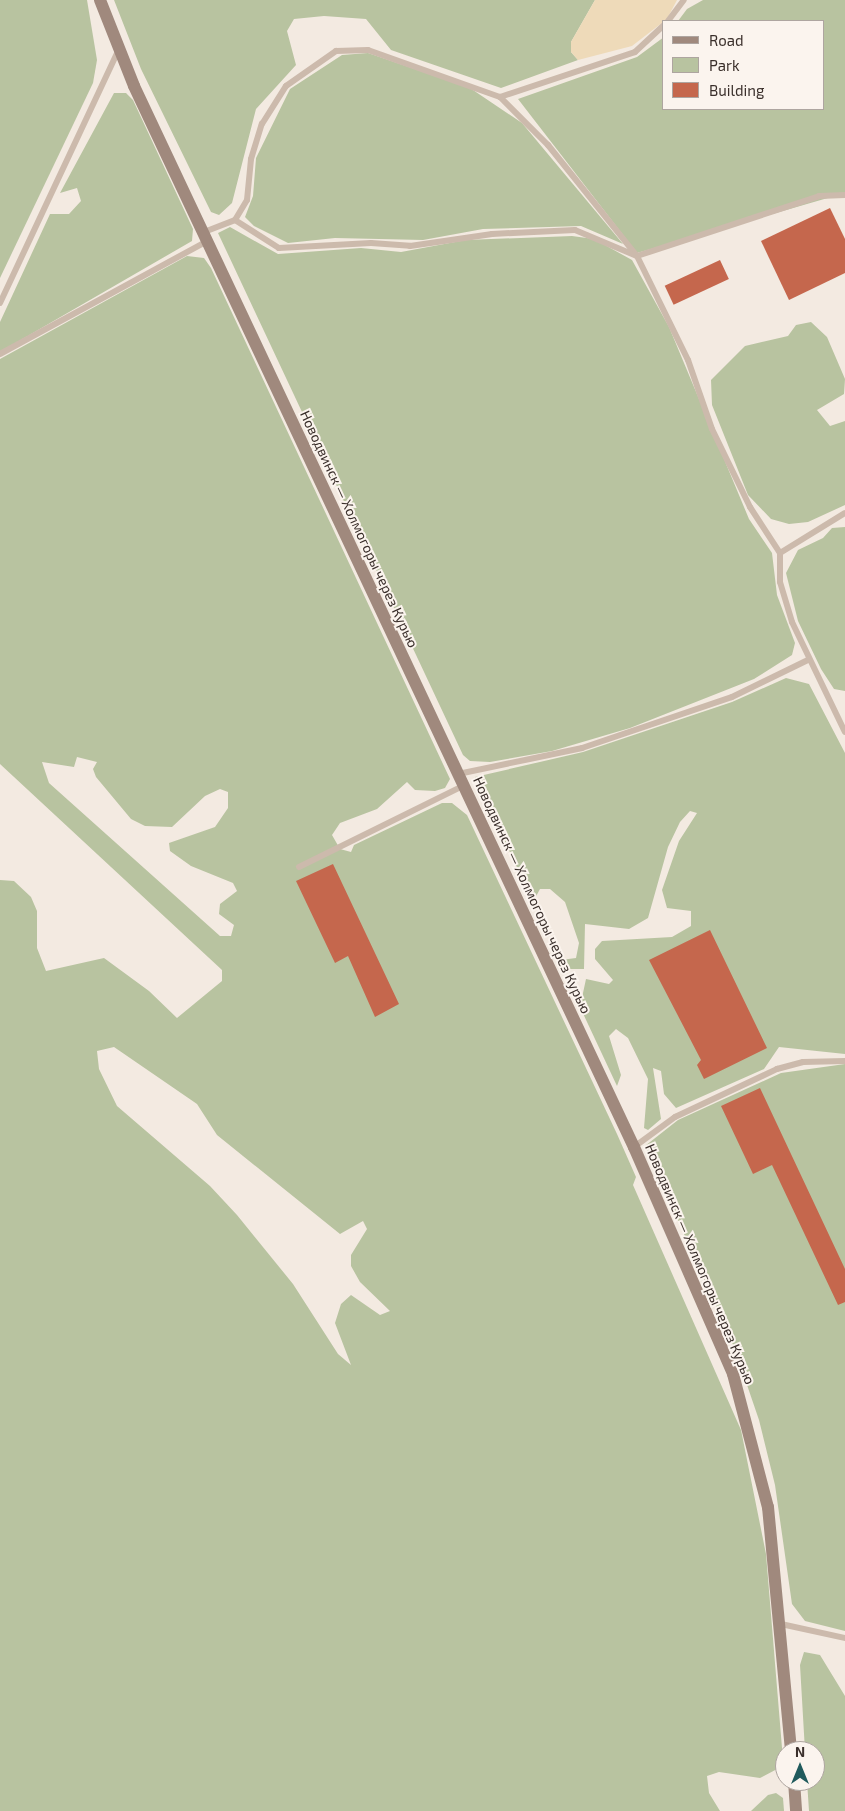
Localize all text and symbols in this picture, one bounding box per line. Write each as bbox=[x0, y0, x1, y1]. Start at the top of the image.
legend bbox=[662, 20, 825, 110]
text: Road bbox=[709, 31, 744, 49]
text: Park bbox=[709, 56, 740, 74]
text: Building bbox=[709, 81, 764, 99]
street label: Новодвинск — Холмогоры через Курью bbox=[297, 408, 421, 650]
street label: Новодвинск — Холмогоры через Курью bbox=[470, 774, 594, 1016]
street label: Новодвинск — Холмогоры через Курью bbox=[642, 1141, 758, 1387]
north arrow bbox=[775, 1741, 825, 1791]
text: N bbox=[795, 1743, 805, 1760]

